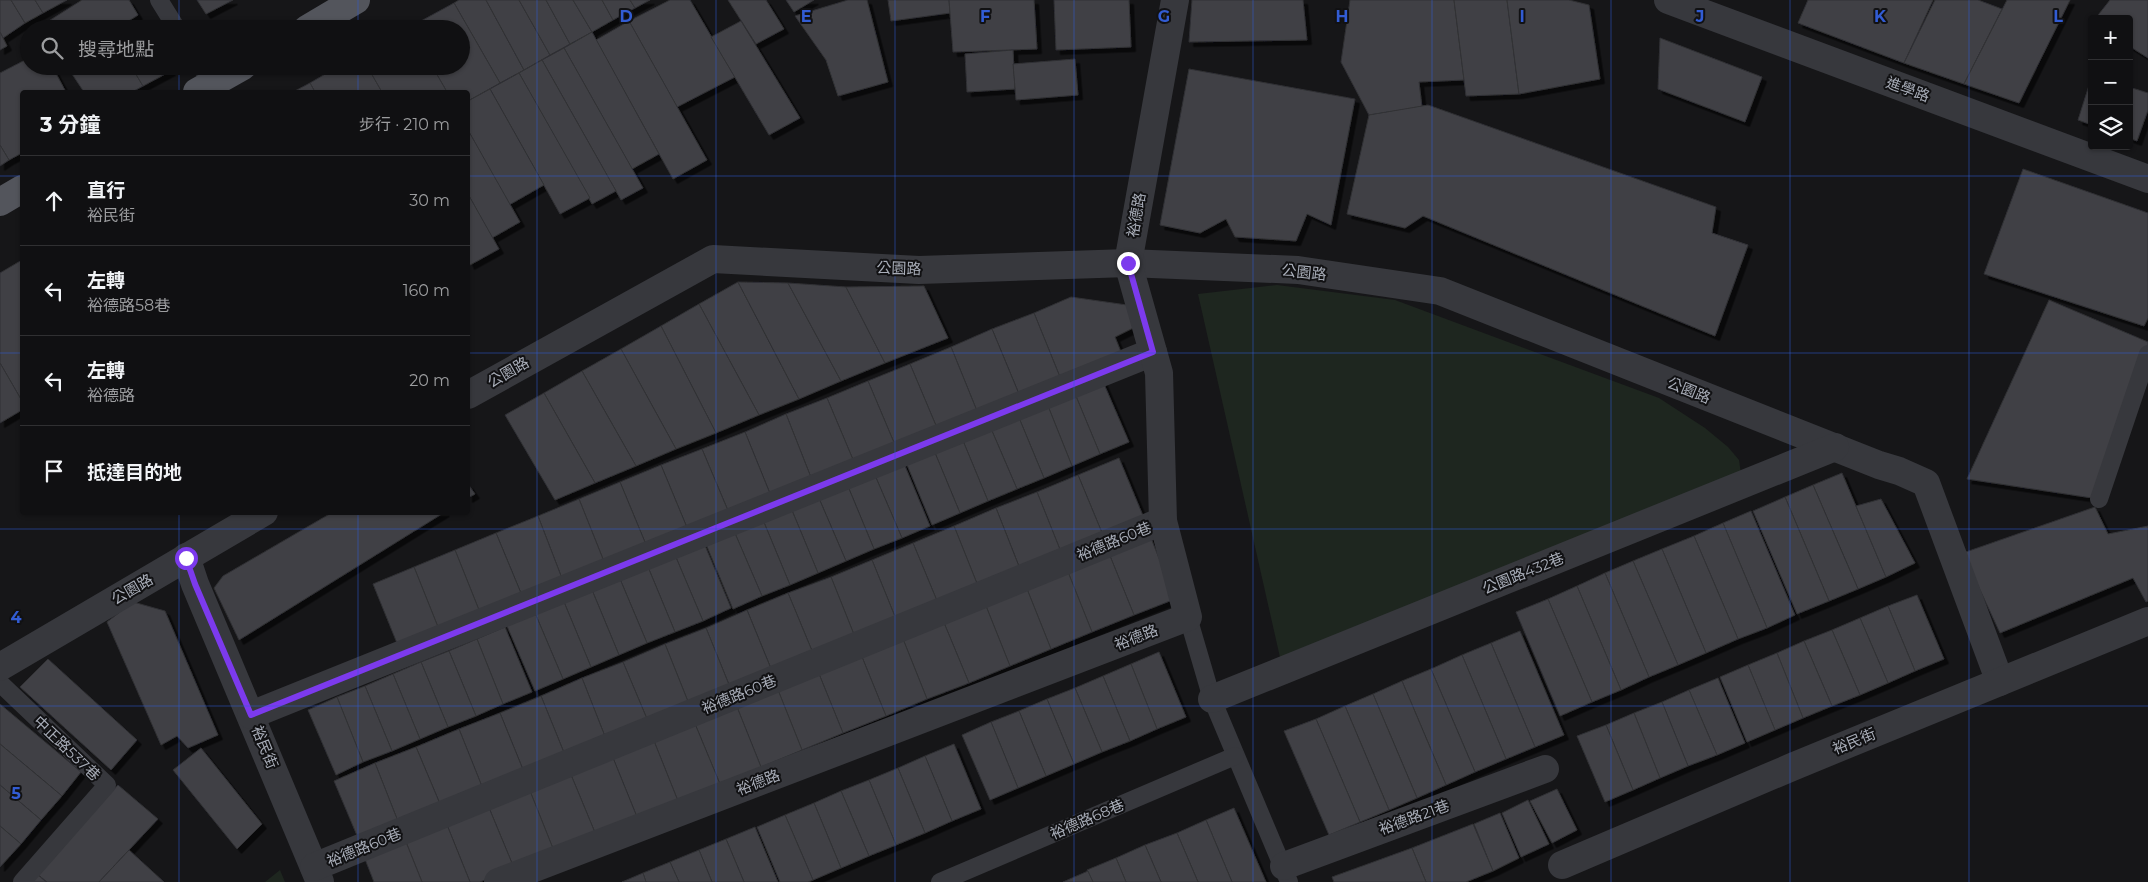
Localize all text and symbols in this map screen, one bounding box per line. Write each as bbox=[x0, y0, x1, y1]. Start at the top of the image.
text: D bbox=[619, 7, 633, 26]
text: E bbox=[801, 7, 811, 26]
text: F bbox=[980, 7, 990, 26]
text: G bbox=[1158, 7, 1170, 26]
text: H bbox=[1336, 7, 1348, 26]
text: I bbox=[1519, 7, 1525, 26]
text: J bbox=[1695, 7, 1704, 26]
text: K bbox=[1874, 7, 1887, 26]
text: L bbox=[2053, 7, 2063, 26]
map controls bbox=[2088, 15, 2133, 150]
button: + bbox=[2088, 15, 2133, 60]
search box bbox=[20, 20, 470, 75]
icon: search bbox=[38, 34, 66, 62]
text: 搜尋地點 bbox=[78, 38, 154, 61]
button: − bbox=[2088, 60, 2133, 105]
street label: 進學路 bbox=[1884, 72, 1932, 106]
button: layers bbox=[2088, 105, 2133, 150]
text: 3 分鐘 bbox=[40, 112, 100, 137]
text: 步行 · 210 m bbox=[359, 115, 450, 134]
text: 直行 bbox=[87, 179, 125, 202]
icon: ahead bbox=[40, 187, 68, 215]
text: 30 m bbox=[409, 191, 450, 210]
street label: 裕德路 bbox=[1123, 191, 1149, 239]
text: 裕民街 bbox=[87, 206, 135, 225]
route end bbox=[1117, 252, 1140, 275]
street label: 公園路 bbox=[876, 258, 922, 278]
street label: 公園路 bbox=[1281, 260, 1327, 284]
text: 左轉 bbox=[87, 269, 125, 292]
icon: left bbox=[40, 277, 68, 305]
text: 160 m bbox=[403, 281, 450, 300]
text: 裕德路58巷 bbox=[87, 296, 170, 315]
street label: 公園路 bbox=[484, 353, 532, 391]
text: 左轉 bbox=[87, 359, 125, 382]
icon: left bbox=[40, 367, 68, 395]
text: 20 m bbox=[409, 371, 450, 390]
street label: 公園路 bbox=[1665, 373, 1713, 407]
text: 裕德路 bbox=[87, 386, 135, 405]
icon: arrive bbox=[40, 457, 68, 485]
text: 抵達目的地 bbox=[87, 461, 182, 484]
street label: 裕德路60巷 bbox=[1074, 517, 1154, 565]
route start bbox=[175, 547, 198, 570]
street label: 公園路432巷 bbox=[1479, 548, 1567, 598]
street label: 公園路 bbox=[108, 570, 156, 608]
text: 4 bbox=[10, 608, 22, 627]
street label: 裕德路 bbox=[1112, 620, 1160, 654]
street label: 裕德路60巷 bbox=[699, 670, 779, 718]
street label: 中正路537巷 bbox=[30, 711, 104, 785]
street label: 裕民街 bbox=[248, 723, 282, 771]
street label: 裕民街 bbox=[1830, 724, 1878, 758]
street label: 裕德路 bbox=[734, 765, 782, 799]
text: 5 bbox=[11, 784, 21, 803]
street label: 裕德路68巷 bbox=[1047, 795, 1127, 843]
street label: 裕德路21巷 bbox=[1376, 795, 1452, 839]
street label: 裕德路60巷 bbox=[324, 823, 404, 871]

